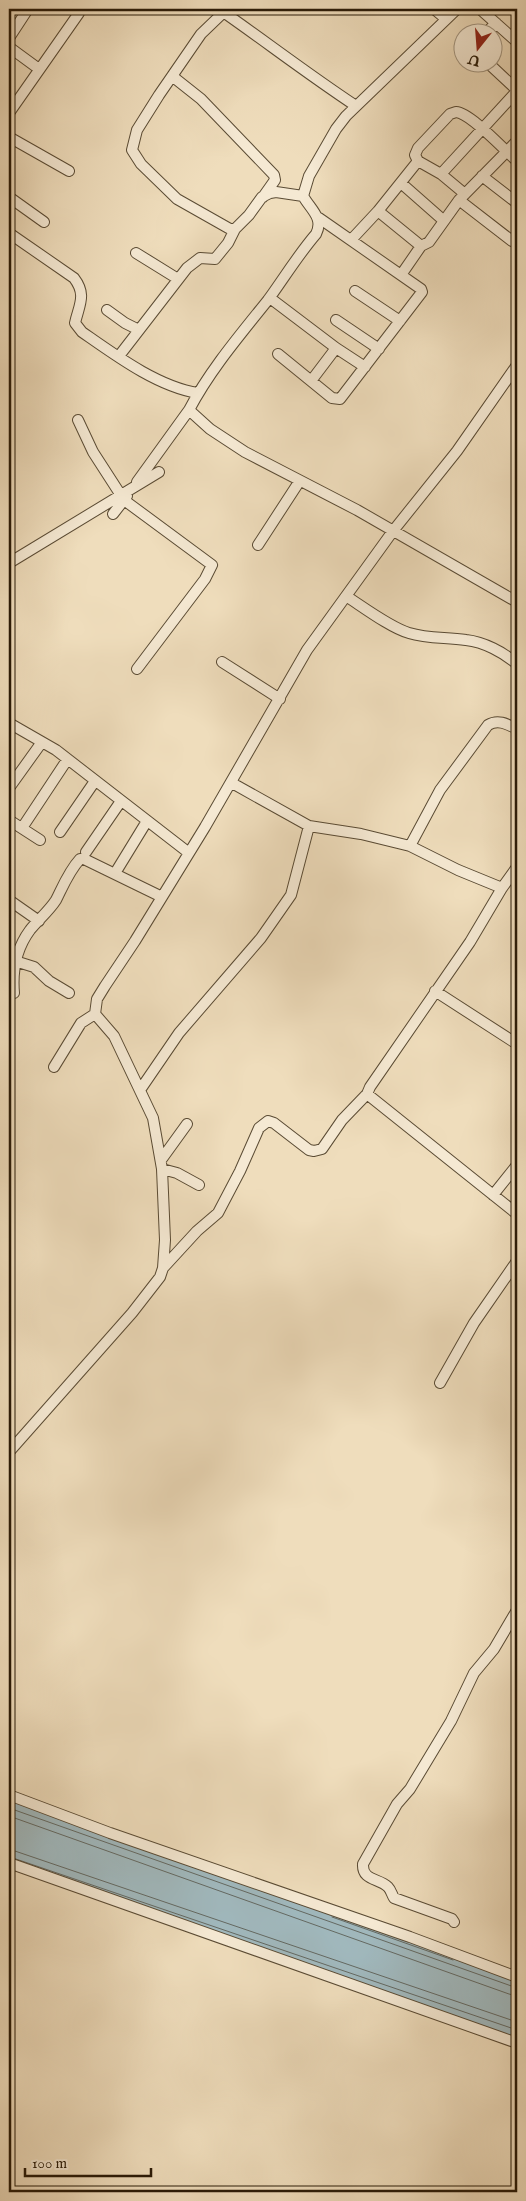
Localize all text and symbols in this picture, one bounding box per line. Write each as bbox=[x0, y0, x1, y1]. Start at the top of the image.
north arrow bbox=[454, 22, 504, 72]
text: U bbox=[465, 49, 484, 70]
scale bar bbox=[25, 2146, 151, 2178]
text: 100 m bbox=[32, 2154, 68, 2173]

